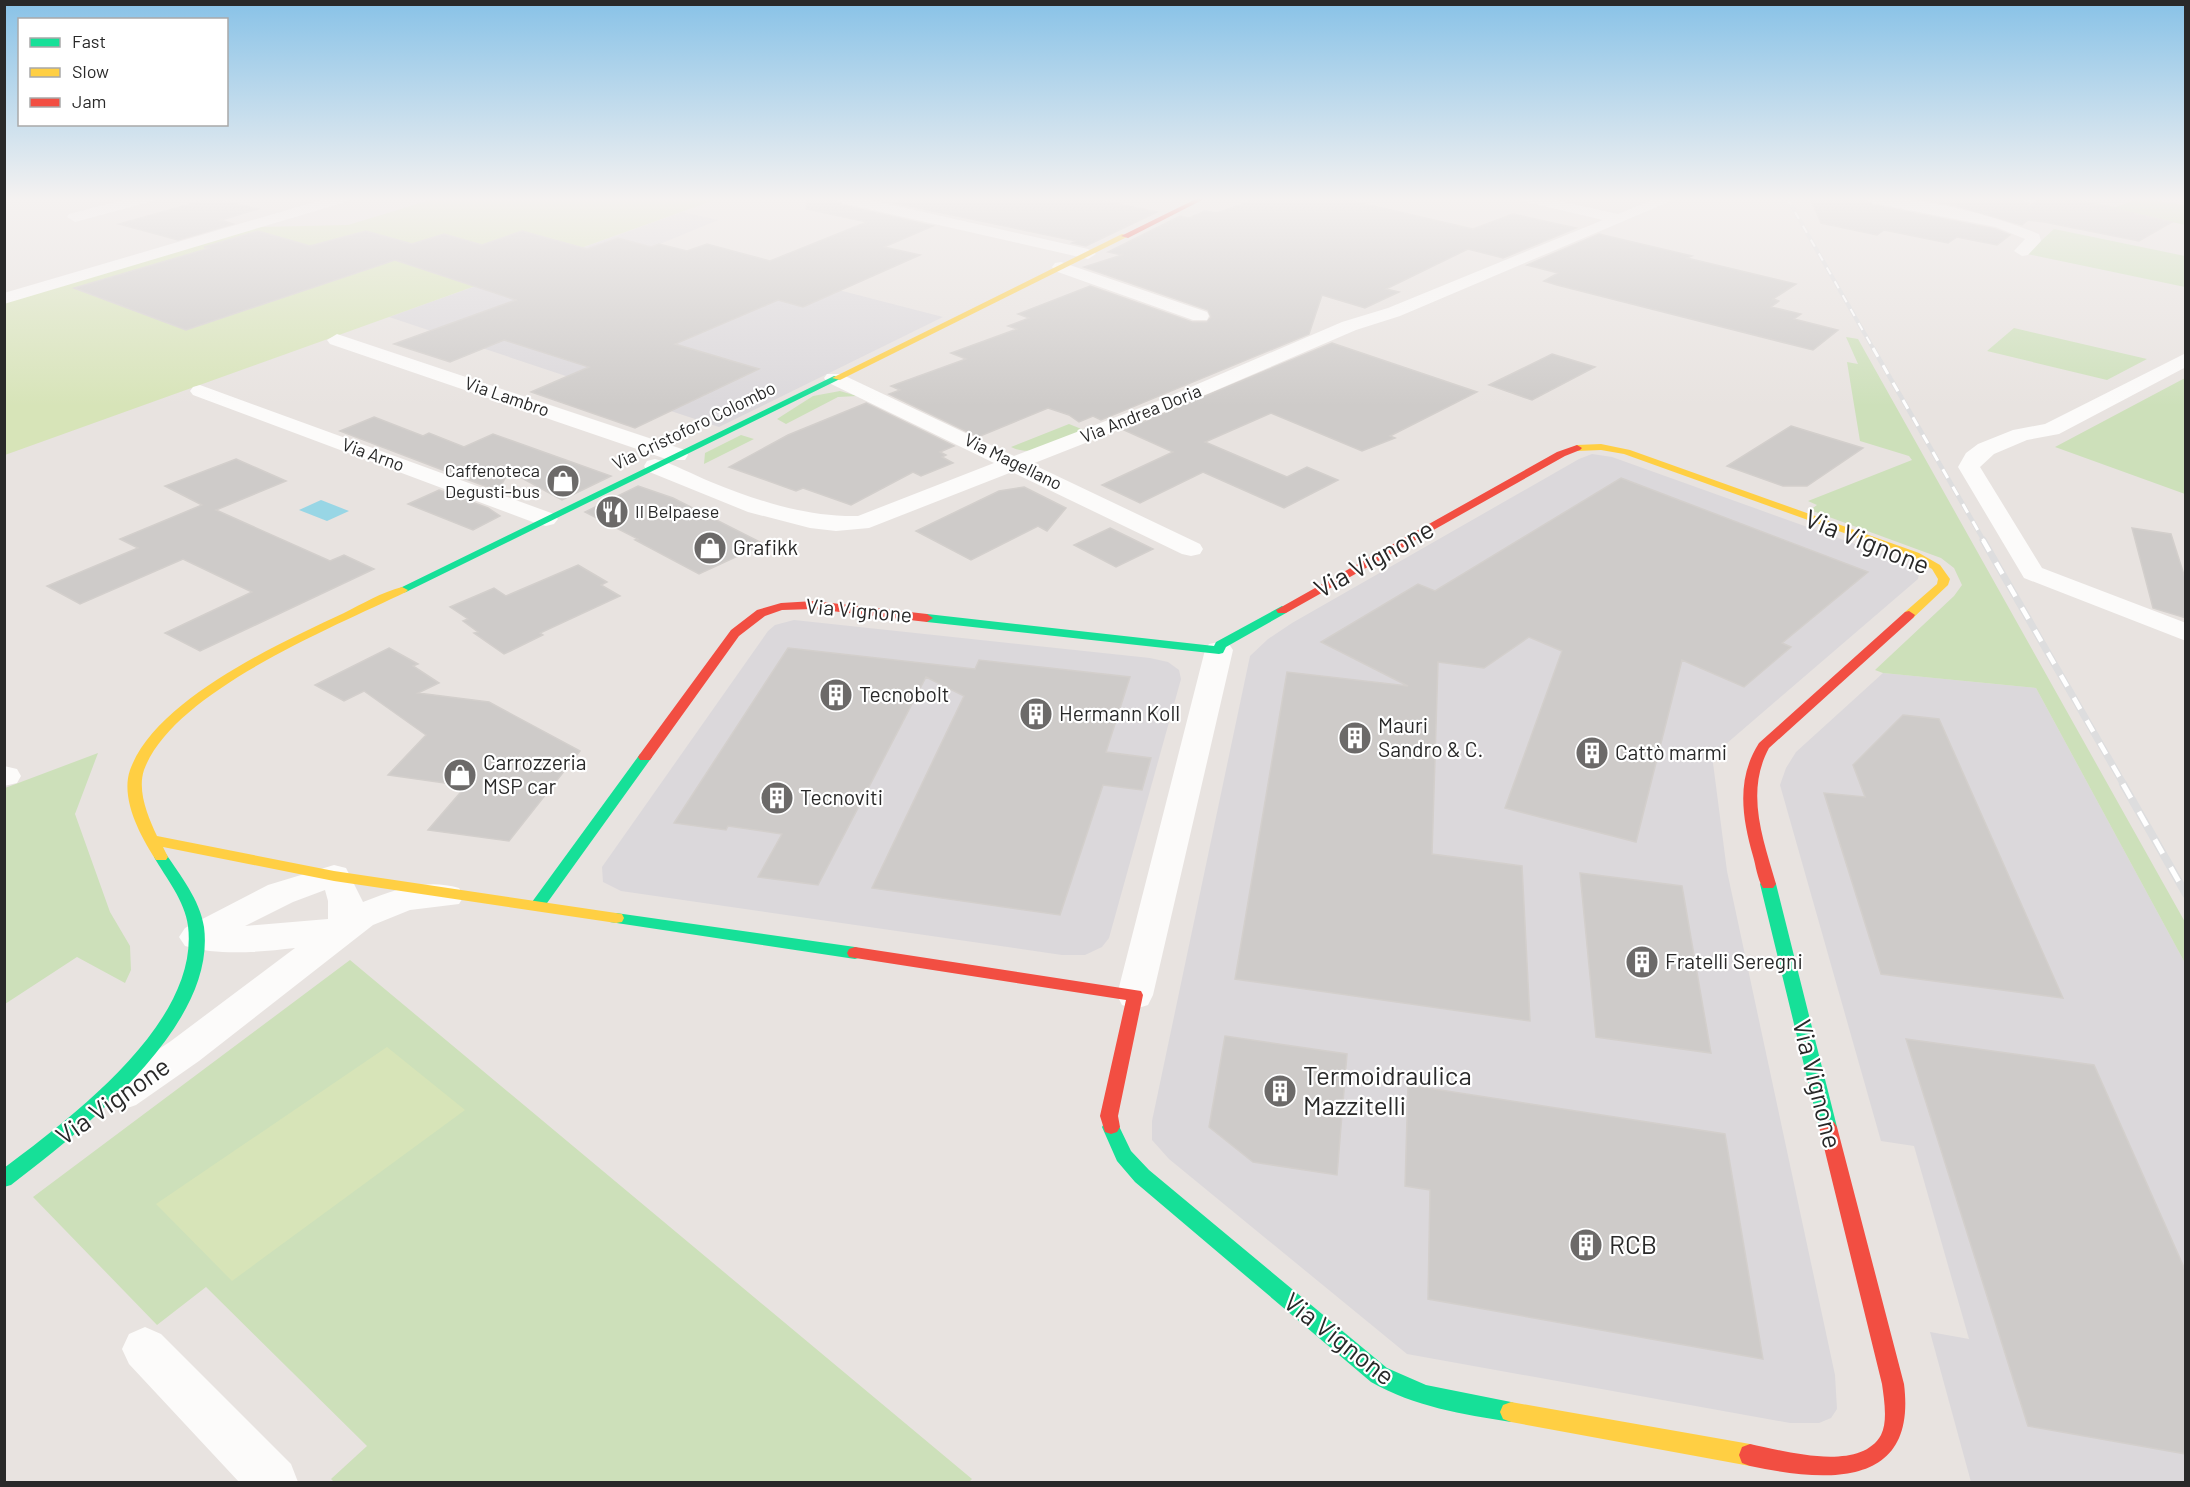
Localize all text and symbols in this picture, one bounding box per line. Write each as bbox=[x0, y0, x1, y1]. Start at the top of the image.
legend bbox=[18, 18, 228, 126]
text: Fast bbox=[72, 30, 106, 52]
text: Slow bbox=[72, 60, 109, 82]
text: Jam bbox=[72, 90, 106, 112]
street label: Via Lambro bbox=[462, 371, 553, 421]
street label: Via Cristoforo Colombo bbox=[608, 376, 779, 474]
street label: Via Andrea Doria bbox=[1077, 379, 1204, 447]
street label: Via Magellano bbox=[961, 428, 1066, 494]
street label: Via Arno bbox=[339, 433, 408, 475]
place label: Caffenoteca Degusti-bus bbox=[445, 459, 540, 502]
shop icon: Caffenoteca Degusti-bus bbox=[545, 463, 581, 499]
restaurant icon: Il Belpaese bbox=[594, 494, 630, 530]
place label: Il Belpaese bbox=[635, 500, 719, 522]
street label: Via Vignone bbox=[1801, 502, 1935, 580]
street label: Via Vignone bbox=[1308, 512, 1439, 603]
shop icon: Grafikk bbox=[692, 530, 728, 566]
place label: Grafikk bbox=[733, 534, 798, 559]
street label: Via Vignone bbox=[805, 592, 913, 627]
building icon: Tecnobolt bbox=[818, 677, 854, 713]
place label: Tecnobolt bbox=[859, 681, 949, 706]
building icon: Hermann Koll bbox=[1018, 696, 1054, 732]
place label: Hermann Koll bbox=[1059, 700, 1180, 725]
place label: Mauri Sandro & C. bbox=[1378, 712, 1483, 761]
building icon: Mauri Sandro & C. bbox=[1337, 720, 1373, 756]
building icon: Cattò marmi bbox=[1574, 735, 1610, 771]
place label: Cattò marmi bbox=[1615, 739, 1727, 764]
place label: Carrozzeria MSP car bbox=[483, 749, 587, 798]
shop icon: Carrozzeria MSP car bbox=[442, 757, 478, 793]
building icon: Tecnoviti bbox=[759, 780, 795, 816]
place label: Tecnoviti bbox=[800, 784, 883, 809]
building icon: Fratelli Seregni bbox=[1624, 944, 1660, 980]
place label: Fratelli Seregni bbox=[1665, 948, 1803, 973]
street label: Via Vignone bbox=[1787, 1016, 1849, 1151]
street label: Via Vignone bbox=[49, 1049, 175, 1150]
place label: Termoidraulica Mazzitelli bbox=[1303, 1059, 1472, 1120]
building icon: Termoidraulica Mazzitelli bbox=[1262, 1073, 1298, 1109]
building icon: RCB bbox=[1568, 1227, 1604, 1263]
place label: RCB bbox=[1609, 1228, 1657, 1259]
street label: Via Vignone bbox=[1278, 1285, 1401, 1391]

